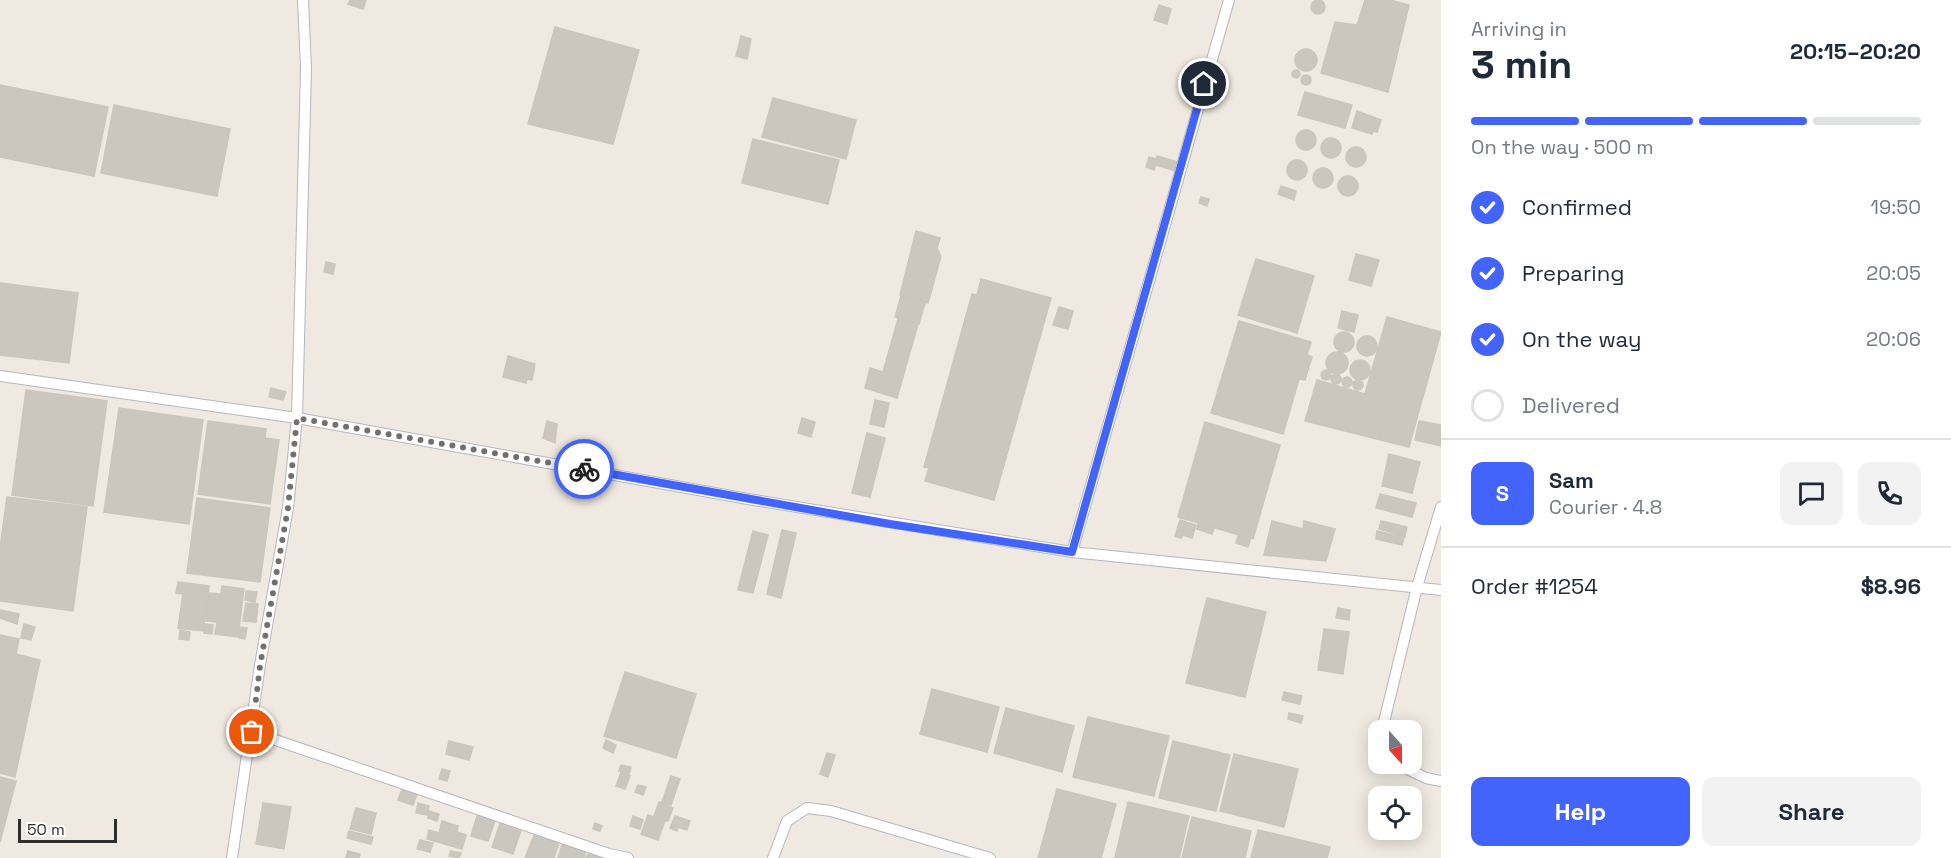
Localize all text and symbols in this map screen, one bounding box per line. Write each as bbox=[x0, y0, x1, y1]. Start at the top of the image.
text: Arriving in bbox=[1471, 16, 1567, 42]
text: 20:15–20:20 bbox=[1790, 37, 1921, 65]
text: 3 min bbox=[1471, 40, 1572, 89]
pin bbox=[1178, 58, 1229, 109]
icon: home bbox=[1187, 67, 1220, 100]
text: On the way · 500 m bbox=[1471, 134, 1654, 160]
icon: check bbox=[1471, 191, 1504, 224]
text: Confirmed bbox=[1522, 193, 1632, 221]
text: 19:50 bbox=[1871, 194, 1921, 220]
icon: check bbox=[1471, 257, 1504, 290]
text: Preparing bbox=[1522, 259, 1624, 287]
text: 20:05 bbox=[1866, 260, 1921, 286]
icon: check bbox=[1471, 323, 1504, 356]
text: On the way bbox=[1522, 325, 1641, 353]
text: 20:06 bbox=[1866, 326, 1921, 352]
text: Delivered bbox=[1522, 391, 1620, 419]
courier bbox=[554, 439, 614, 499]
icon: bike bbox=[568, 453, 601, 486]
button: chat bbox=[1780, 462, 1843, 525]
button: phone bbox=[1858, 462, 1921, 525]
text: Sam bbox=[1549, 466, 1594, 494]
text: S bbox=[1496, 479, 1509, 507]
text: Courier · 4.8 bbox=[1549, 494, 1662, 520]
text: Order #1254 bbox=[1471, 572, 1598, 600]
text: $8.96 bbox=[1861, 572, 1921, 600]
pin bbox=[226, 706, 277, 757]
icon: bag bbox=[235, 715, 268, 748]
north arrow bbox=[1368, 720, 1422, 774]
map controls bbox=[1368, 720, 1422, 840]
button: Help bbox=[1471, 777, 1690, 846]
button: Share bbox=[1702, 777, 1921, 846]
button: locate bbox=[1368, 786, 1422, 840]
scale bar bbox=[18, 816, 117, 844]
text: 50 m bbox=[27, 819, 65, 840]

